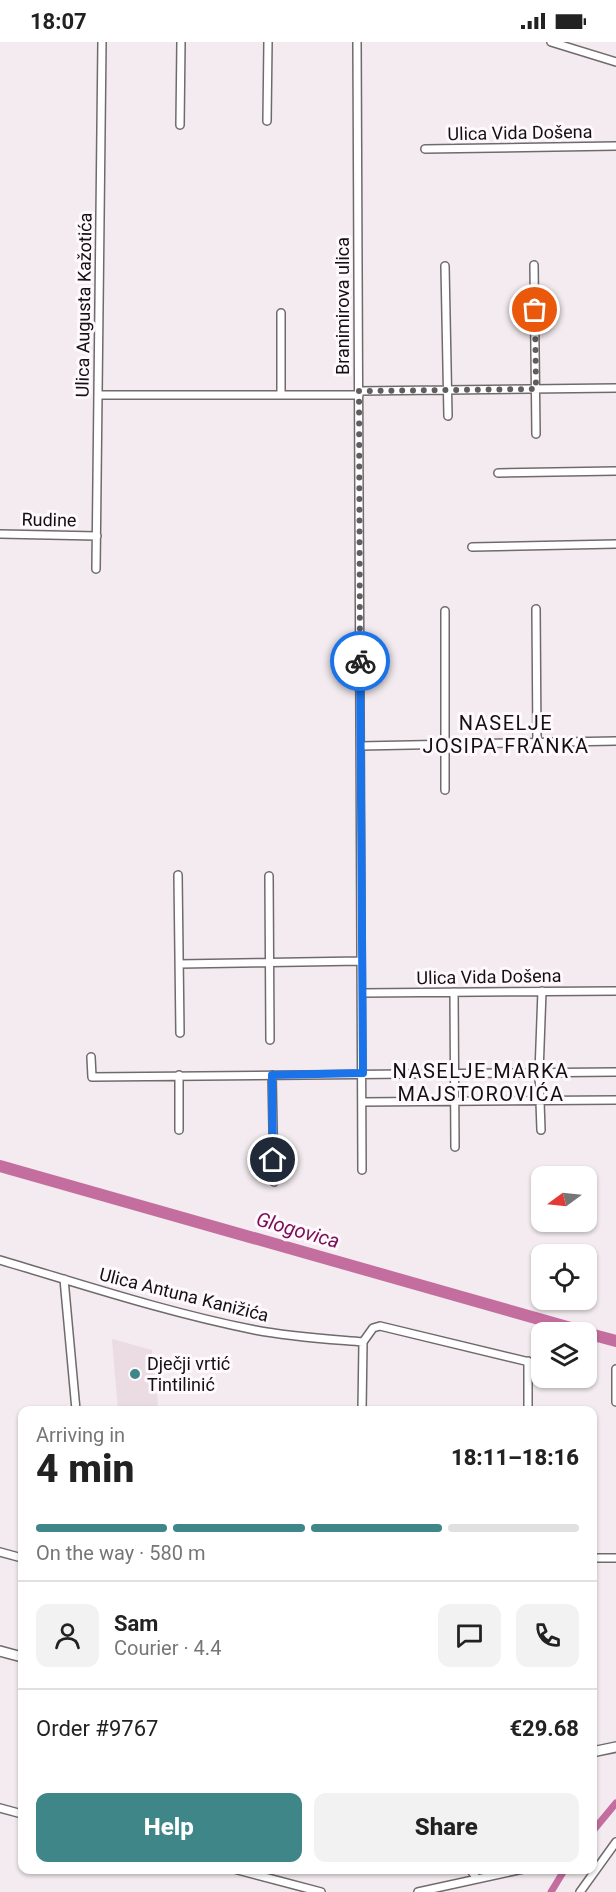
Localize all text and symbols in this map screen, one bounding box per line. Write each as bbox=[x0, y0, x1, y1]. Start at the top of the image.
text: 18:07 bbox=[30, 9, 87, 34]
street label: Ulica Vida Došena bbox=[447, 121, 593, 144]
street label: Ulica Augusta Kažotića bbox=[71, 212, 96, 398]
street label: Branimirova ulica bbox=[332, 237, 353, 375]
pin bbox=[509, 284, 560, 335]
icon: bag bbox=[518, 293, 551, 326]
street label: Rudine bbox=[21, 509, 77, 530]
courier bbox=[330, 631, 390, 691]
icon: bike bbox=[344, 645, 377, 678]
district label: NASELJE JOSIPA FRANKA bbox=[422, 711, 590, 758]
street label: Ulica Vida Došena bbox=[416, 965, 562, 988]
district label: NASELJE MARKA MAJSTOROVIĆA bbox=[393, 1059, 569, 1106]
pin bbox=[247, 1134, 298, 1185]
icon: home bbox=[256, 1143, 289, 1176]
north arrow bbox=[531, 1166, 597, 1232]
map controls bbox=[531, 1166, 597, 1388]
water label: Glogovica bbox=[254, 1207, 342, 1253]
button: locate bbox=[531, 1244, 597, 1310]
street label: Ulica Antuna Kanižića bbox=[97, 1263, 271, 1326]
button: layers bbox=[531, 1322, 597, 1388]
place label: Dječji vrtić Tintilinić bbox=[147, 1353, 230, 1395]
marker: Dječji vrtić Tintilinić bbox=[128, 1367, 142, 1381]
text: Arriving in bbox=[36, 1423, 125, 1447]
text: 18:11–18:16 bbox=[451, 1445, 579, 1470]
text: 4 min bbox=[36, 1446, 134, 1492]
text: On the way · 580 m bbox=[36, 1541, 205, 1565]
button: person bbox=[36, 1604, 99, 1667]
button: chat bbox=[438, 1604, 501, 1667]
button: phone bbox=[516, 1604, 579, 1667]
text: Sam bbox=[114, 1611, 158, 1636]
text: Courier · 4.4 bbox=[114, 1636, 221, 1660]
text: Order #9767 bbox=[36, 1716, 158, 1741]
text: €29.68 bbox=[510, 1716, 579, 1741]
button: Help bbox=[36, 1793, 302, 1862]
button: Share bbox=[314, 1793, 579, 1862]

